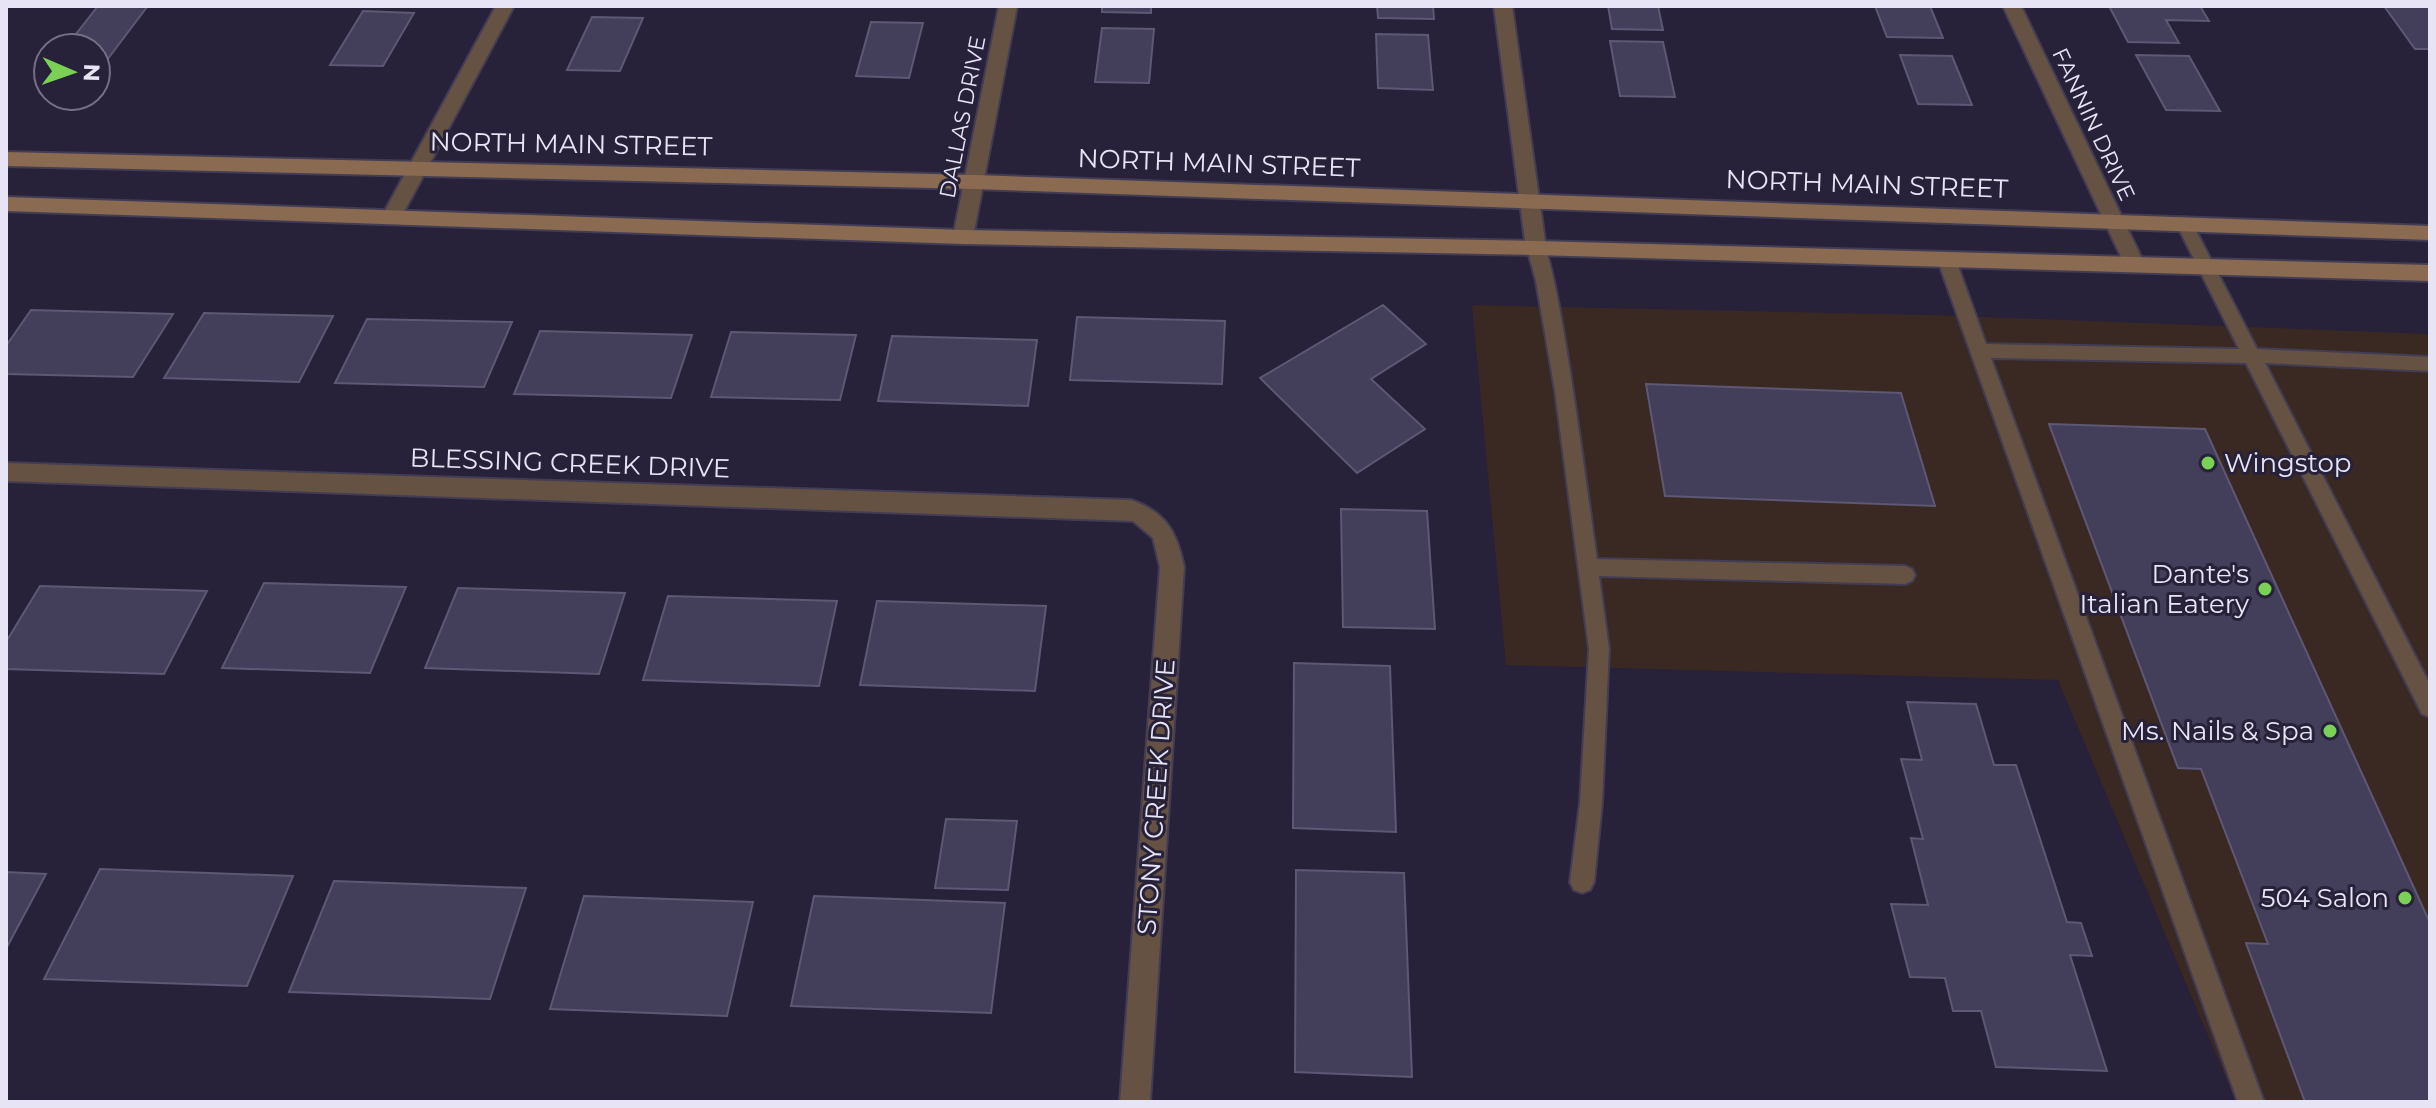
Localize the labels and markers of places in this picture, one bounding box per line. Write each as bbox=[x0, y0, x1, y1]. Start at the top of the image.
place label: Wingstop bbox=[2224, 447, 2352, 479]
marker: Wingstop bbox=[2199, 454, 2217, 472]
place label: Dante's Italian Eatery bbox=[2079, 558, 2250, 620]
marker: Dante's Italian Eatery bbox=[2256, 580, 2274, 598]
place label: Ms. Nails & Spa bbox=[2121, 715, 2314, 747]
marker: Ms. Nails & Spa bbox=[2321, 722, 2339, 740]
place label: 504 Salon bbox=[2261, 882, 2389, 914]
marker: 504 Salon bbox=[2396, 889, 2414, 907]

